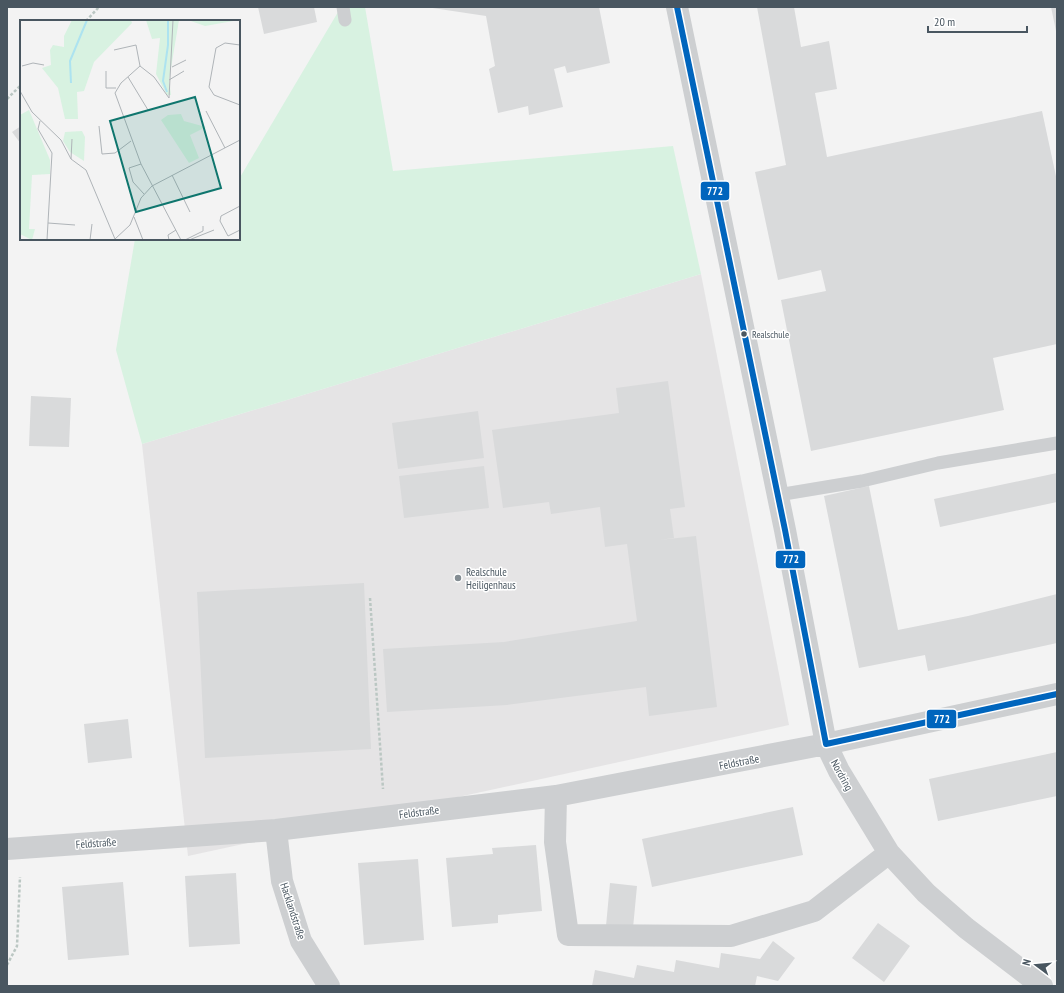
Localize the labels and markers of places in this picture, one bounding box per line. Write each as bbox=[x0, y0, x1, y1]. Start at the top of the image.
place label: Realschule bbox=[752, 328, 789, 341]
marker: Realschule bbox=[739, 329, 749, 339]
place label: Realschule Heiligenhaus bbox=[466, 565, 516, 592]
marker: Realschule Heiligenhaus bbox=[453, 573, 463, 583]

